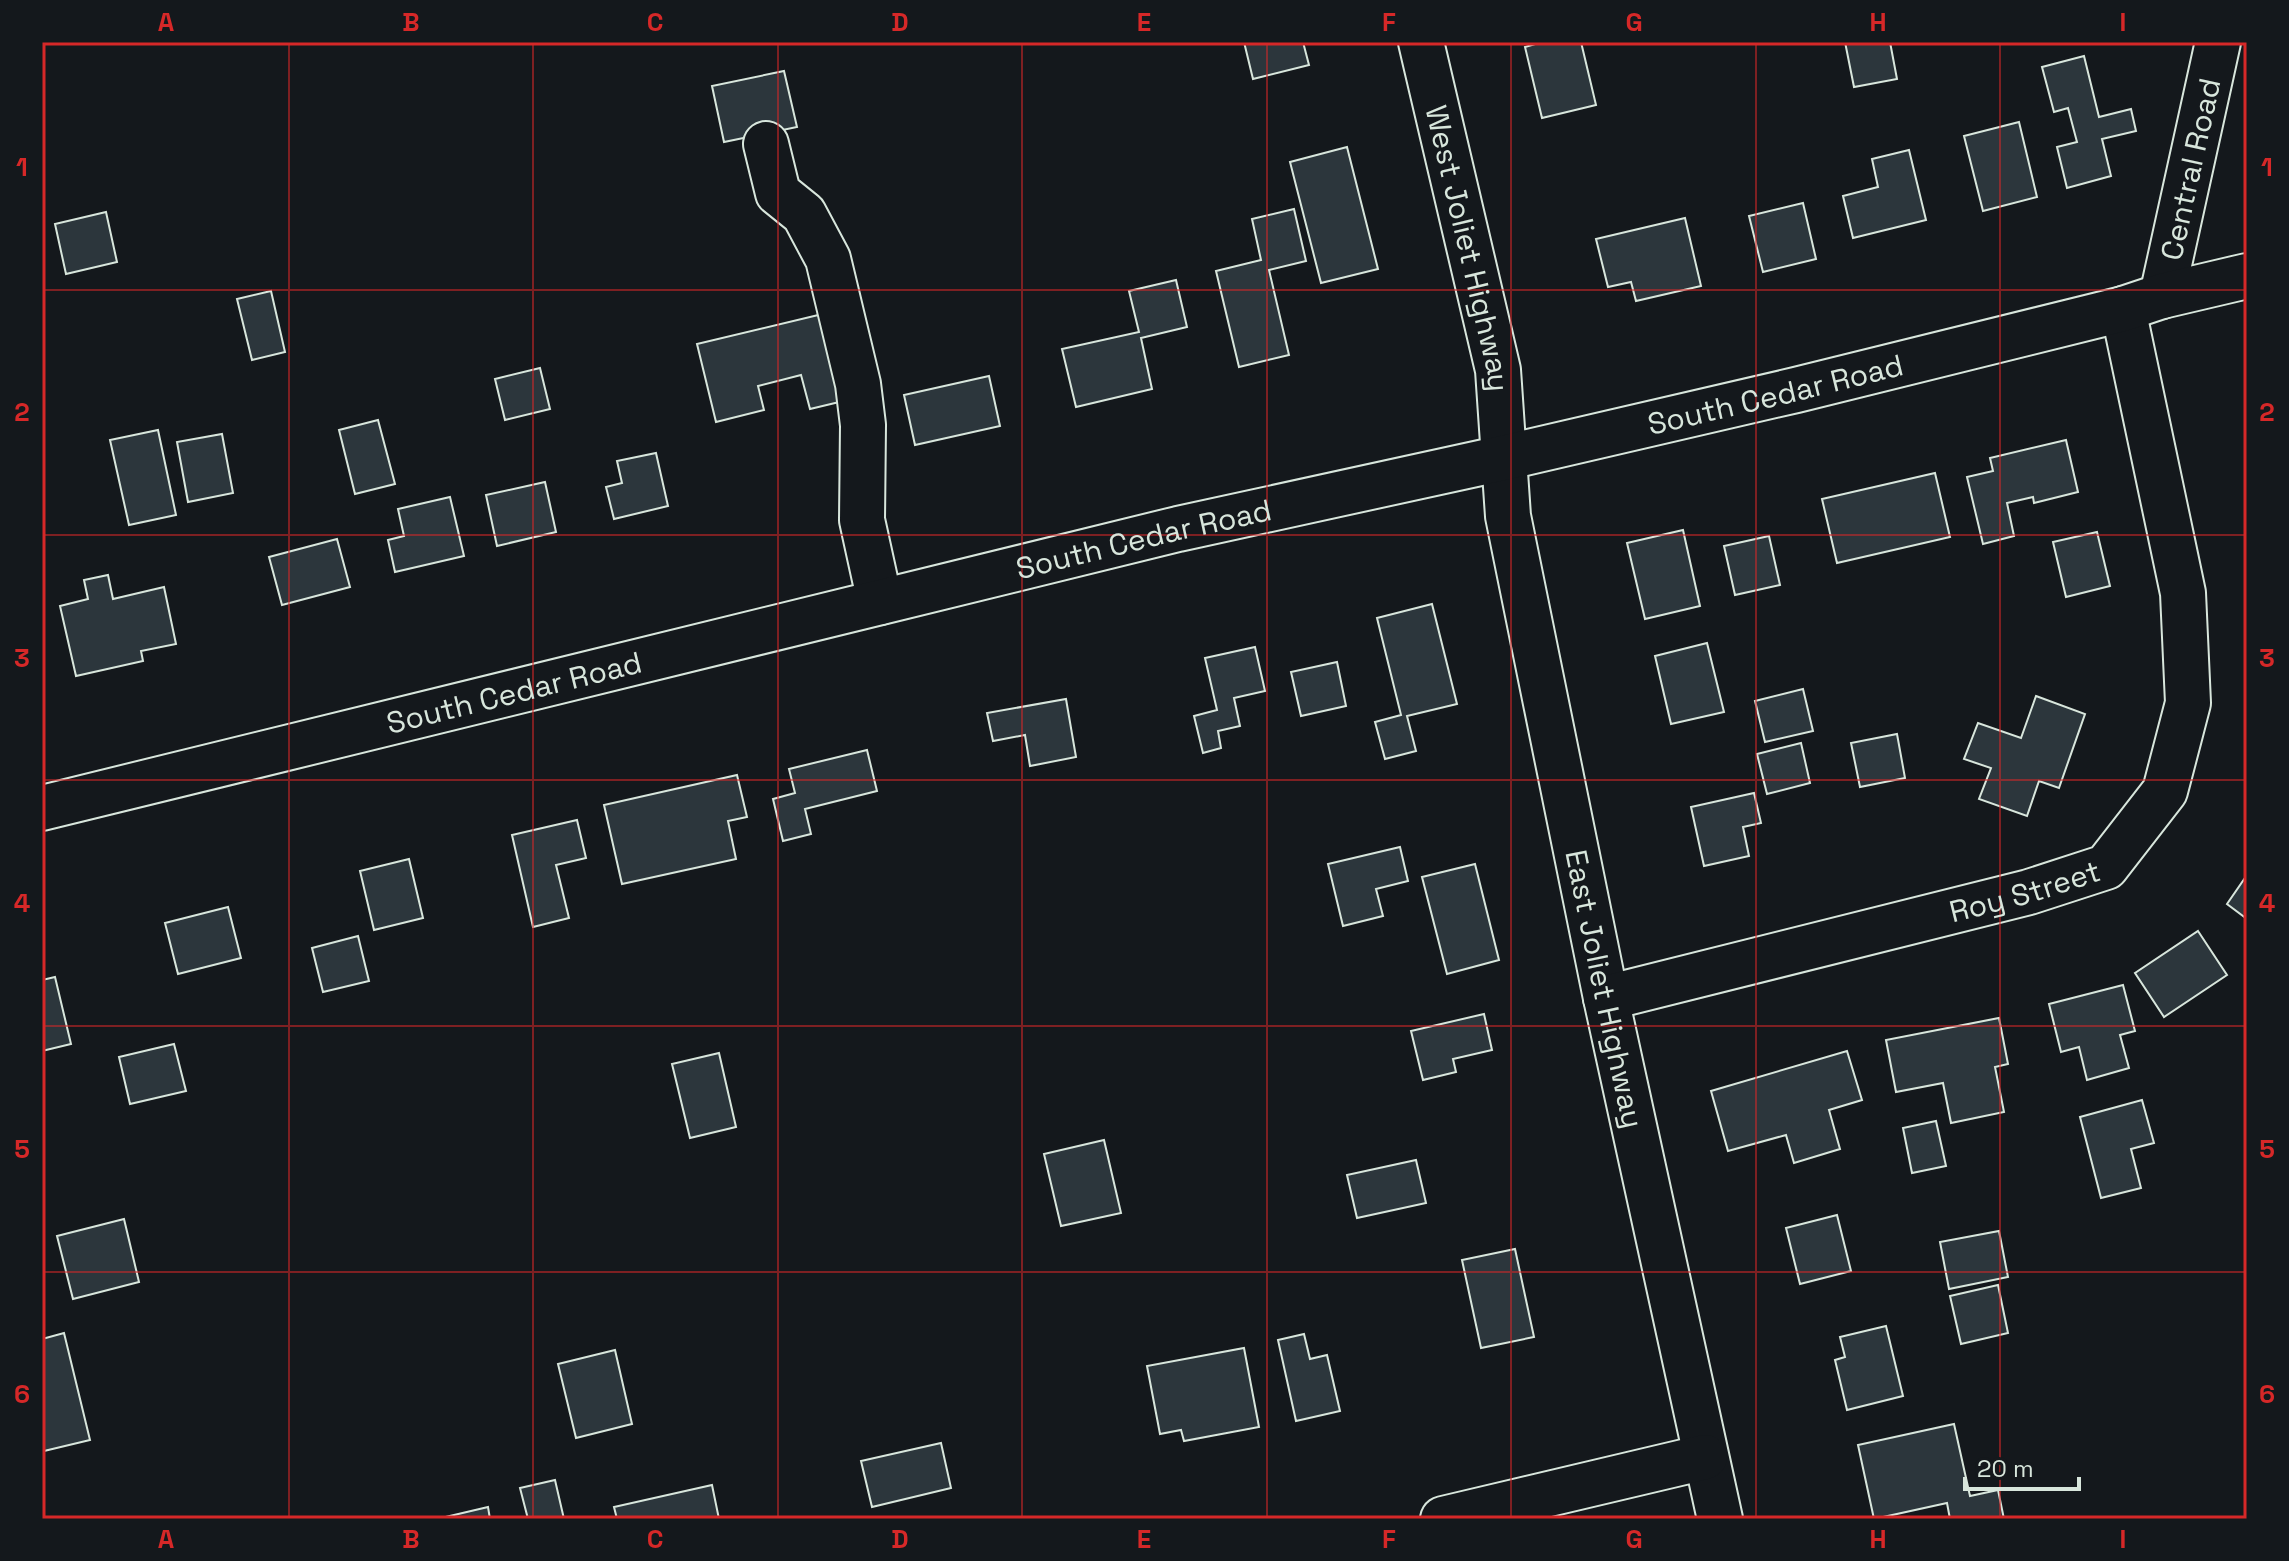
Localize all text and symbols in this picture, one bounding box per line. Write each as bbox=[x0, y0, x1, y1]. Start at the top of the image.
text: A bbox=[158, 5, 175, 39]
text: B bbox=[402, 5, 420, 39]
text: C bbox=[647, 5, 663, 39]
text: D bbox=[891, 5, 909, 39]
text: E bbox=[1137, 5, 1151, 39]
text: F bbox=[1382, 5, 1396, 39]
text: G bbox=[1625, 5, 1643, 39]
text: H bbox=[1869, 5, 1887, 39]
text: I bbox=[2120, 5, 2126, 39]
street label: Central Road bbox=[2151, 74, 2229, 264]
street label: West Joliet Highway bbox=[1417, 101, 1519, 393]
text: 1 bbox=[16, 150, 28, 184]
text: 1 bbox=[2261, 150, 2273, 184]
street label: South Cedar Road bbox=[1644, 345, 1907, 443]
text: 2 bbox=[14, 395, 30, 429]
text: 2 bbox=[2259, 395, 2275, 429]
street label: South Cedar Road bbox=[1012, 490, 1275, 588]
text: 3 bbox=[14, 641, 30, 675]
text: 3 bbox=[2259, 641, 2275, 675]
street label: South Cedar Road bbox=[382, 642, 646, 742]
street label: East Joliet Highway bbox=[1557, 846, 1653, 1132]
street label: Roy Street bbox=[1945, 851, 2105, 931]
text: 4 bbox=[14, 886, 30, 920]
text: 4 bbox=[2259, 886, 2275, 920]
text: 5 bbox=[14, 1132, 30, 1166]
text: 5 bbox=[2259, 1132, 2275, 1166]
text: 6 bbox=[14, 1377, 30, 1411]
text: 6 bbox=[2259, 1377, 2275, 1411]
scale bar bbox=[1965, 1441, 2079, 1491]
text: 20 m bbox=[1977, 1453, 2034, 1484]
text: A bbox=[158, 1522, 175, 1556]
text: B bbox=[402, 1522, 420, 1556]
text: C bbox=[647, 1522, 663, 1556]
text: D bbox=[891, 1522, 909, 1556]
text: E bbox=[1137, 1522, 1151, 1556]
text: F bbox=[1382, 1522, 1396, 1556]
text: G bbox=[1625, 1522, 1643, 1556]
text: H bbox=[1869, 1522, 1887, 1556]
text: I bbox=[2120, 1522, 2126, 1556]

